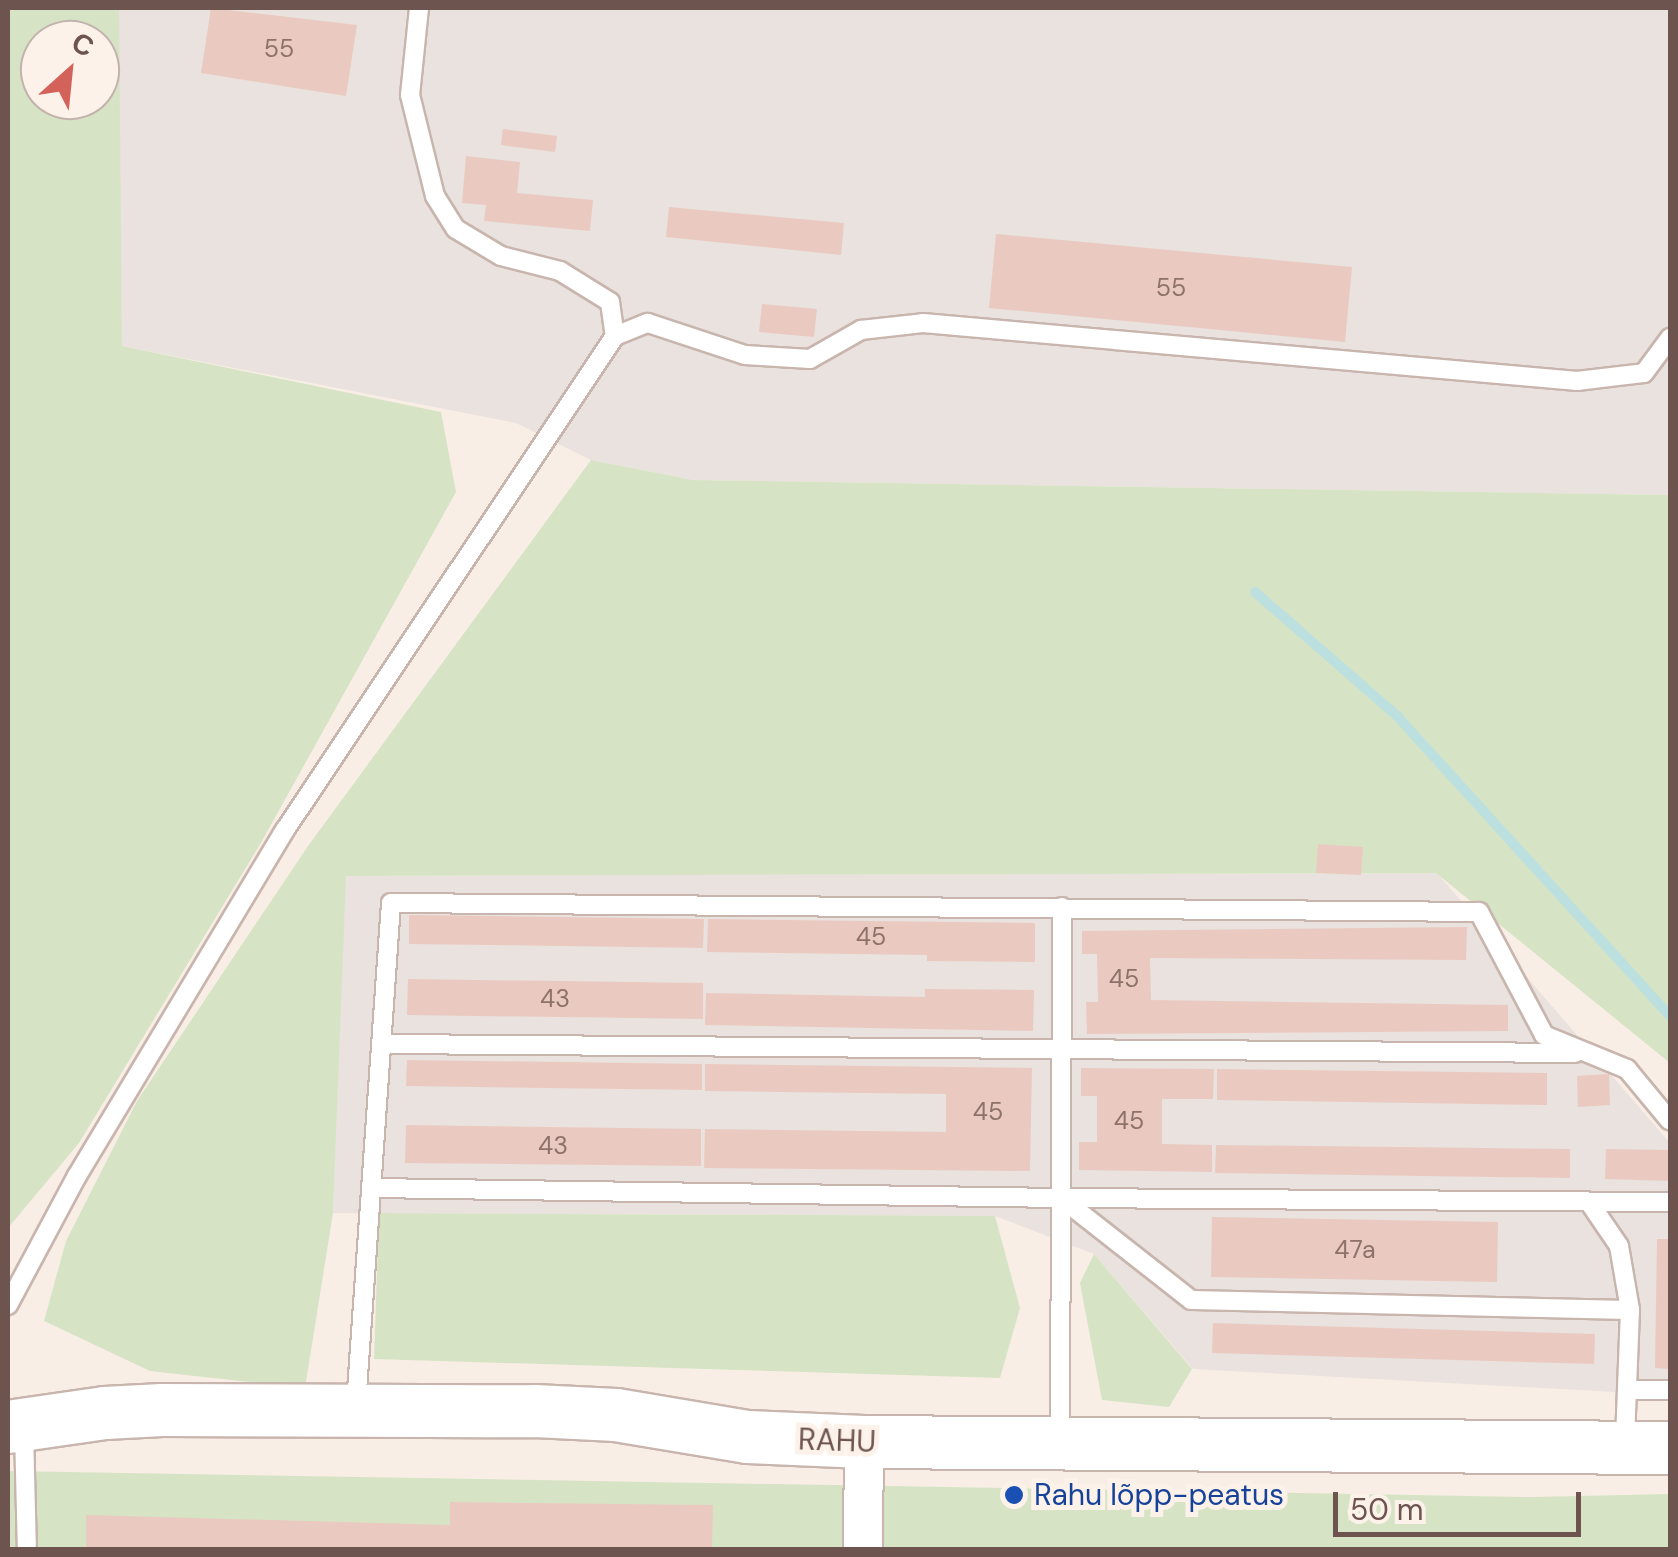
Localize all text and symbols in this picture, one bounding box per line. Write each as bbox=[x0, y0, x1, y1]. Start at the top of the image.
north arrow bbox=[20, 20, 120, 120]
text: С bbox=[66, 24, 100, 66]
house number: 55 bbox=[264, 34, 294, 64]
house number: 55 bbox=[1156, 273, 1186, 303]
house number: 45 bbox=[856, 922, 886, 952]
house number: 45 bbox=[1109, 964, 1139, 994]
house number: 43 bbox=[540, 984, 570, 1014]
house number: 45 bbox=[973, 1097, 1003, 1127]
house number: 45 bbox=[1114, 1106, 1144, 1136]
house number: 43 bbox=[538, 1131, 568, 1161]
house number: 47a bbox=[1334, 1235, 1376, 1265]
street label: RAHU bbox=[797, 1422, 877, 1460]
scale bar bbox=[1338, 1472, 1586, 1534]
place label: Rahu lõpp-peatus bbox=[1034, 1477, 1284, 1513]
marker: Rahu lõpp-peatus bbox=[1003, 1484, 1025, 1506]
text: 50 m bbox=[1350, 1490, 1424, 1529]

